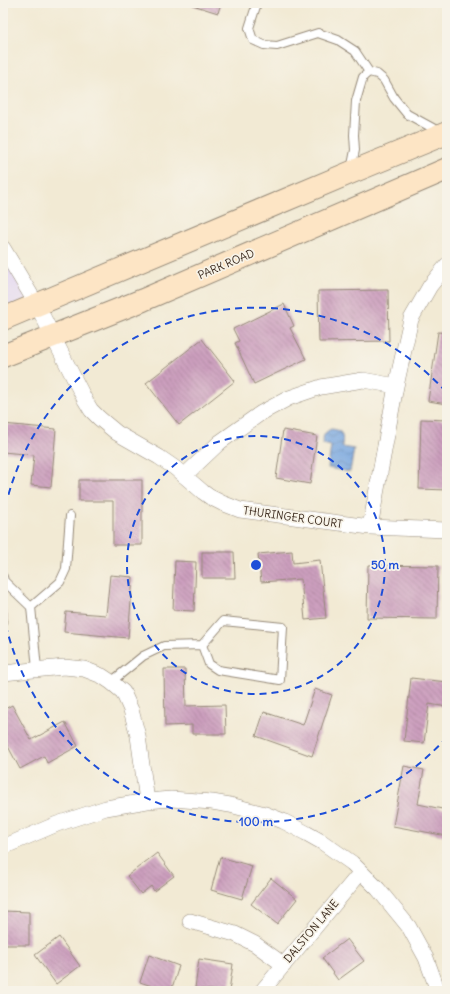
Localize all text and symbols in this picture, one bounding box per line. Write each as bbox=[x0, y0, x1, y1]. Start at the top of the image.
street label: PARK ROAD bbox=[196, 246, 257, 282]
street label: THURINGER COURT bbox=[242, 503, 344, 531]
text: 50 m bbox=[371, 557, 400, 572]
centre of rings bbox=[249, 558, 263, 572]
text: 100 m bbox=[239, 814, 273, 829]
street label: DALSTON LANE bbox=[280, 897, 342, 965]

